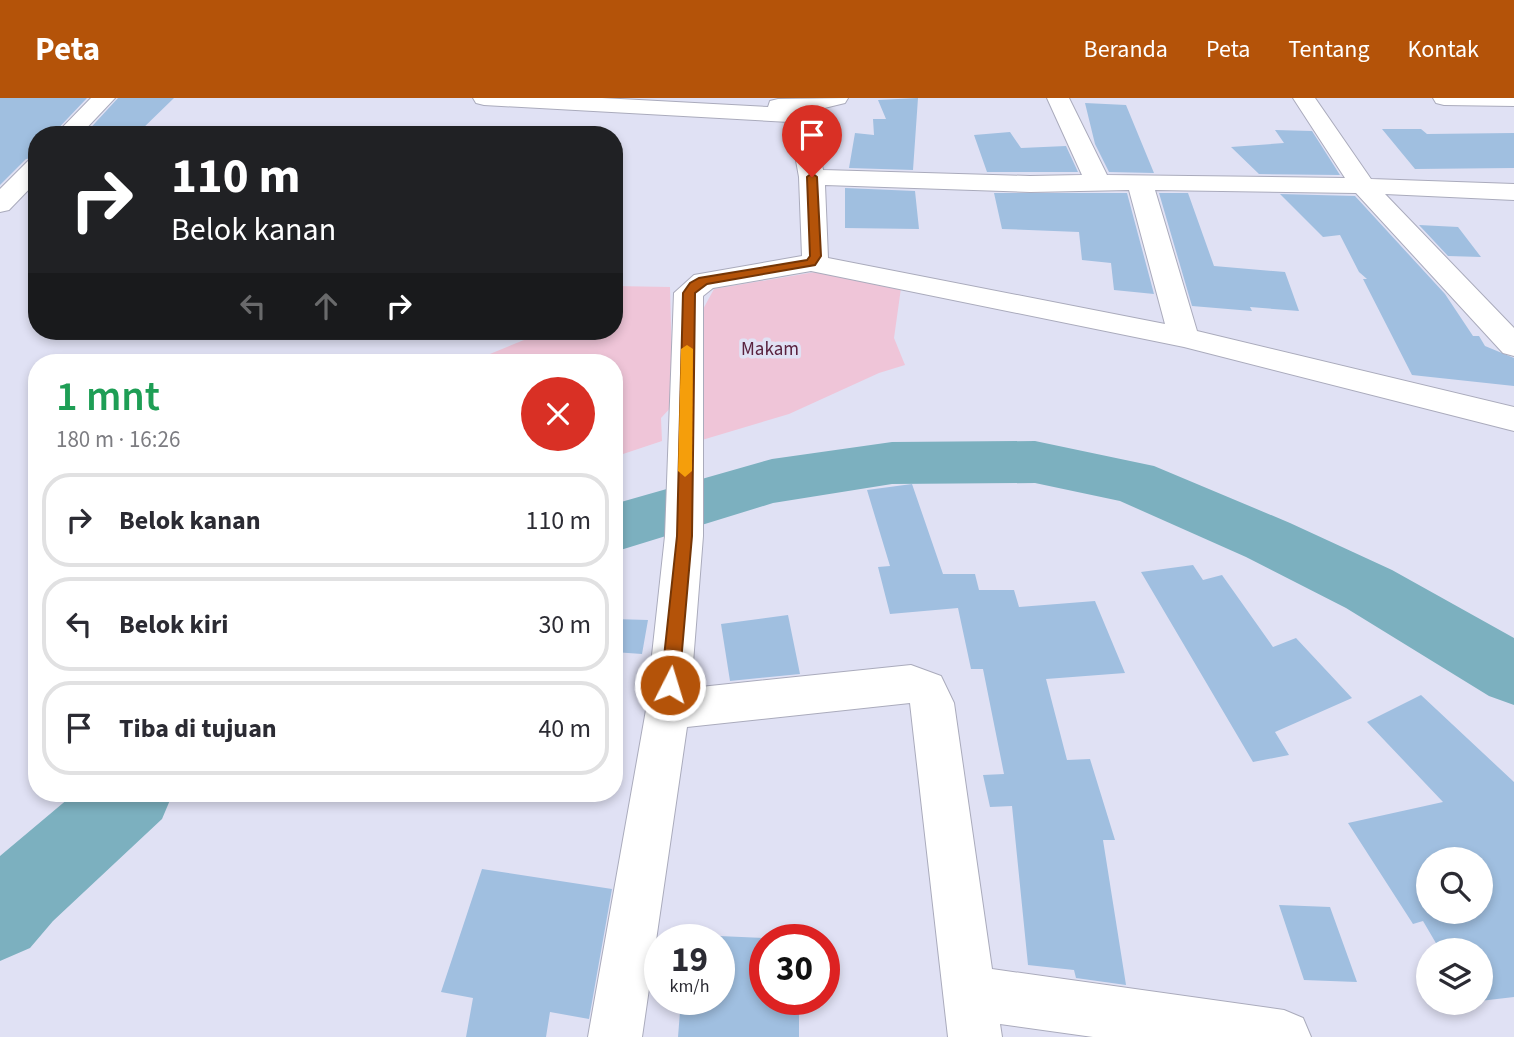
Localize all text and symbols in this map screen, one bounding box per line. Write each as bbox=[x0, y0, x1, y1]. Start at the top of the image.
text: Peta bbox=[35, 26, 100, 73]
text: Beranda bbox=[1084, 32, 1168, 67]
text: Peta bbox=[1206, 32, 1250, 67]
text: Tentang bbox=[1288, 32, 1370, 67]
text: Kontak bbox=[1408, 32, 1479, 67]
pin bbox=[782, 105, 842, 177]
icon: arrive bbox=[793, 116, 831, 154]
text: 110 m bbox=[171, 142, 300, 212]
icon: right bbox=[56, 154, 147, 245]
text: Belok kanan bbox=[171, 207, 336, 253]
icon: left bbox=[234, 287, 272, 325]
icon: ahead bbox=[307, 287, 345, 325]
icon: right bbox=[380, 287, 418, 325]
park label: Makam bbox=[741, 336, 799, 363]
text: 1 mnt bbox=[56, 367, 160, 427]
button: close bbox=[521, 377, 595, 451]
text: 180 m · 16:26 bbox=[56, 423, 180, 456]
icon: right bbox=[60, 501, 98, 539]
text: Belok kanan bbox=[119, 502, 261, 539]
text: 110 m bbox=[525, 502, 591, 539]
icon: left bbox=[60, 605, 98, 643]
text: Belok kiri bbox=[119, 606, 228, 643]
text: 30 m bbox=[538, 606, 591, 643]
position arrow bbox=[633, 648, 707, 722]
icon: arrive bbox=[60, 709, 98, 747]
text: Tiba di tujuan bbox=[119, 710, 277, 747]
text: 40 m bbox=[538, 710, 591, 747]
map controls bbox=[1416, 847, 1493, 1015]
button: search bbox=[1416, 847, 1493, 924]
speed limit sign: 30 bbox=[749, 924, 840, 1015]
text: 19 bbox=[671, 935, 708, 985]
button: layers bbox=[1416, 938, 1493, 1015]
text: km/h bbox=[670, 974, 709, 999]

